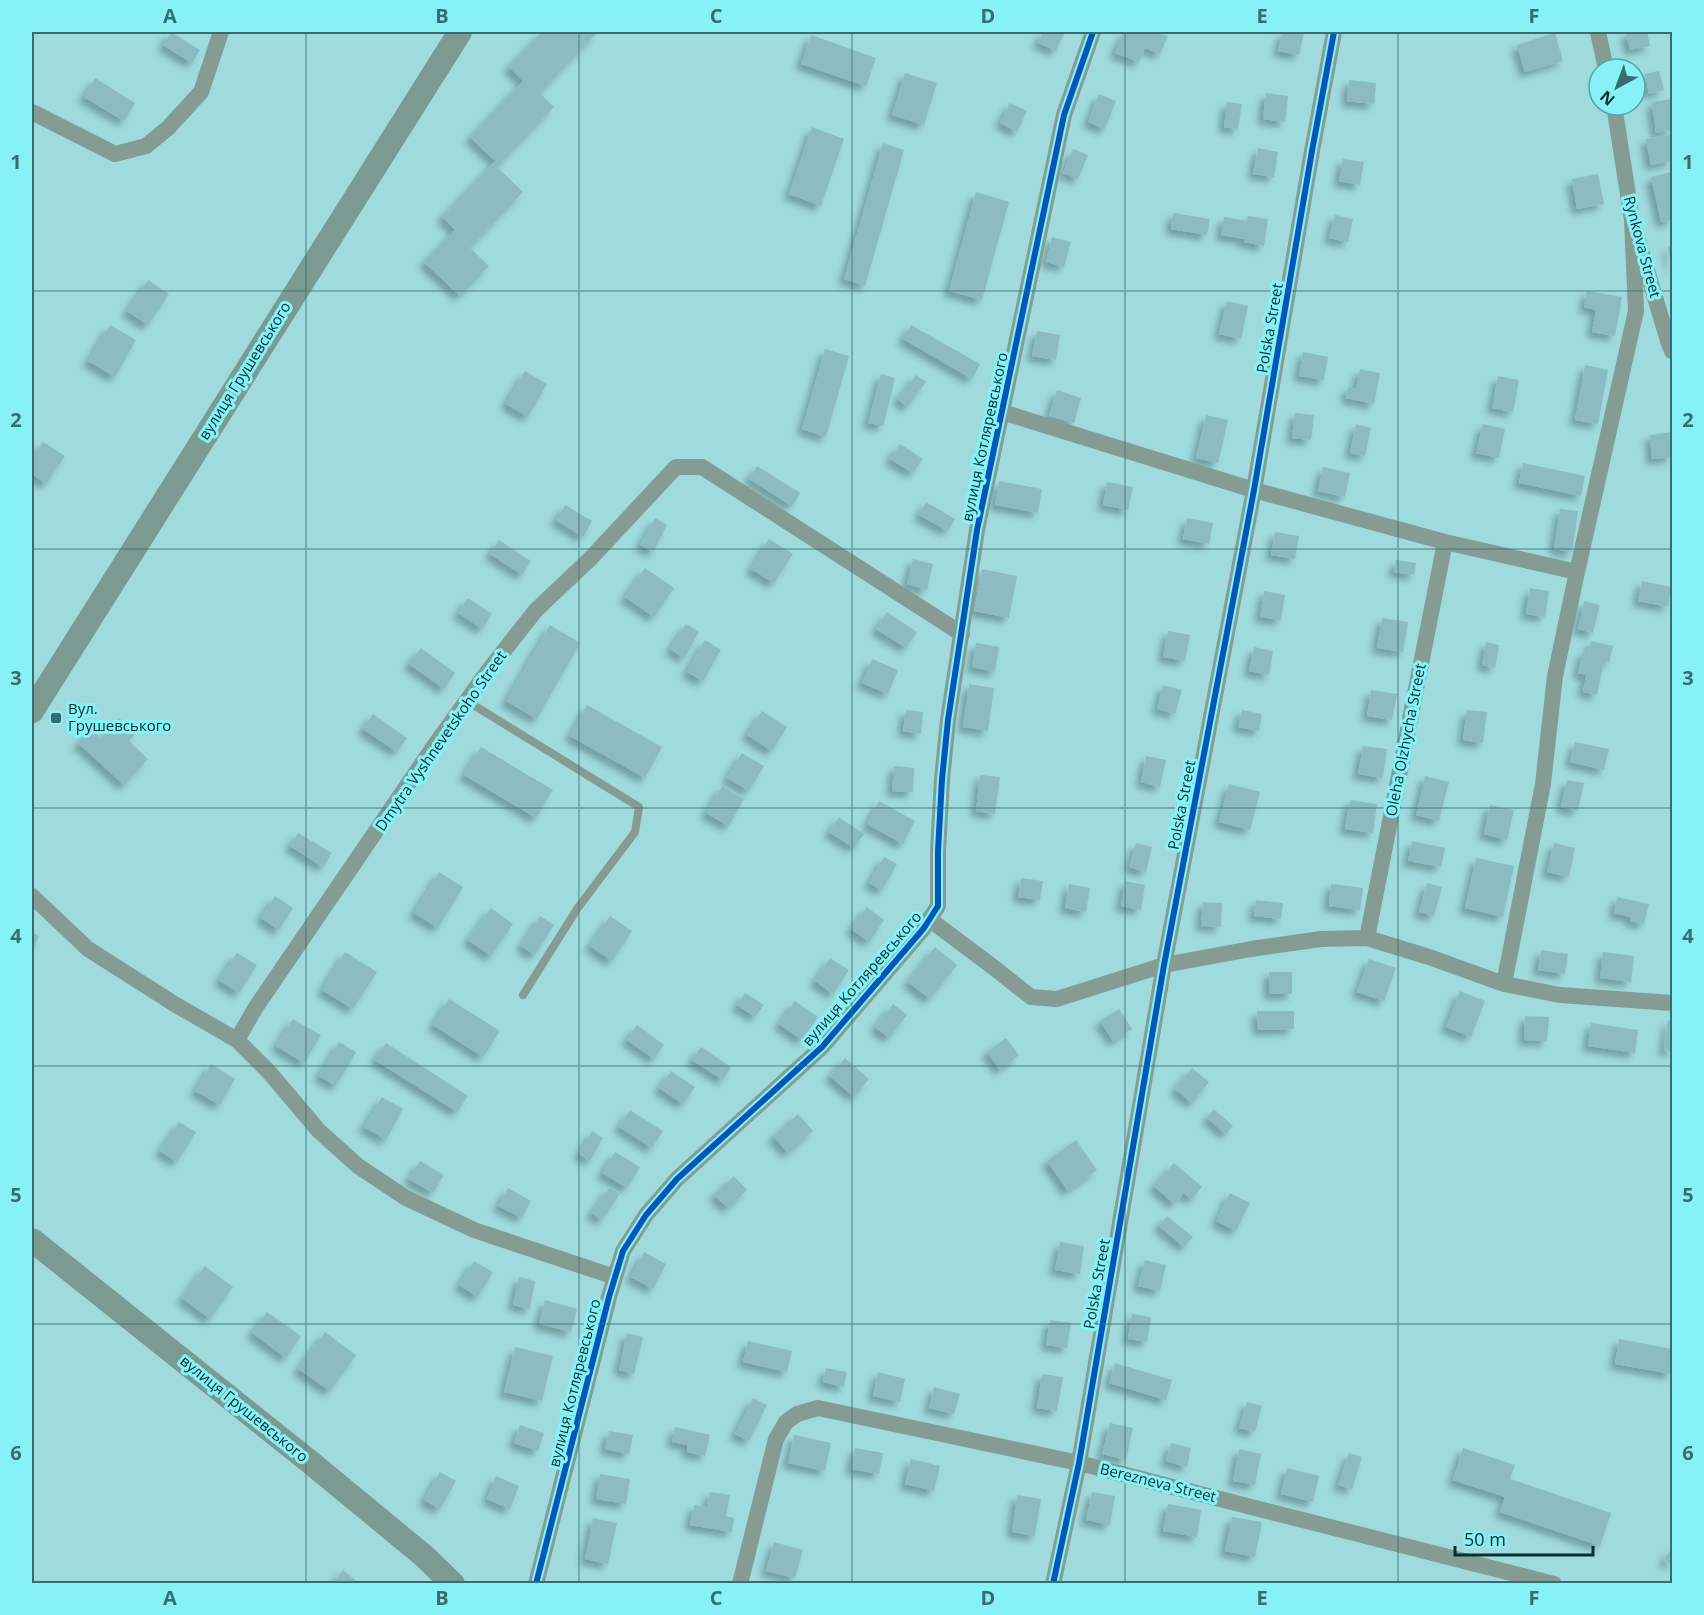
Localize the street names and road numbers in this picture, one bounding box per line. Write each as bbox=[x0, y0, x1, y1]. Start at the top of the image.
street label: Rynkova Street bbox=[1620, 194, 1666, 300]
street label: Polska Street bbox=[1251, 281, 1287, 374]
street label: вулиця Грушевського bbox=[194, 298, 295, 443]
street label: вулиця Котляревського bbox=[956, 350, 1012, 523]
street label: Dmytra Vyshnevetskoho Street bbox=[370, 646, 510, 835]
street label: Oleha Olzhycha Street bbox=[1380, 662, 1430, 818]
street label: Polska Street bbox=[1163, 758, 1200, 851]
street label: вулиця Котляревського bbox=[797, 907, 925, 1050]
street label: Polska Street bbox=[1078, 1237, 1114, 1330]
street label: вулиця Котляревського bbox=[543, 1297, 605, 1469]
street label: вулиця Грушевського bbox=[177, 1350, 313, 1466]
street label: Berezneva Street bbox=[1098, 1458, 1218, 1506]

